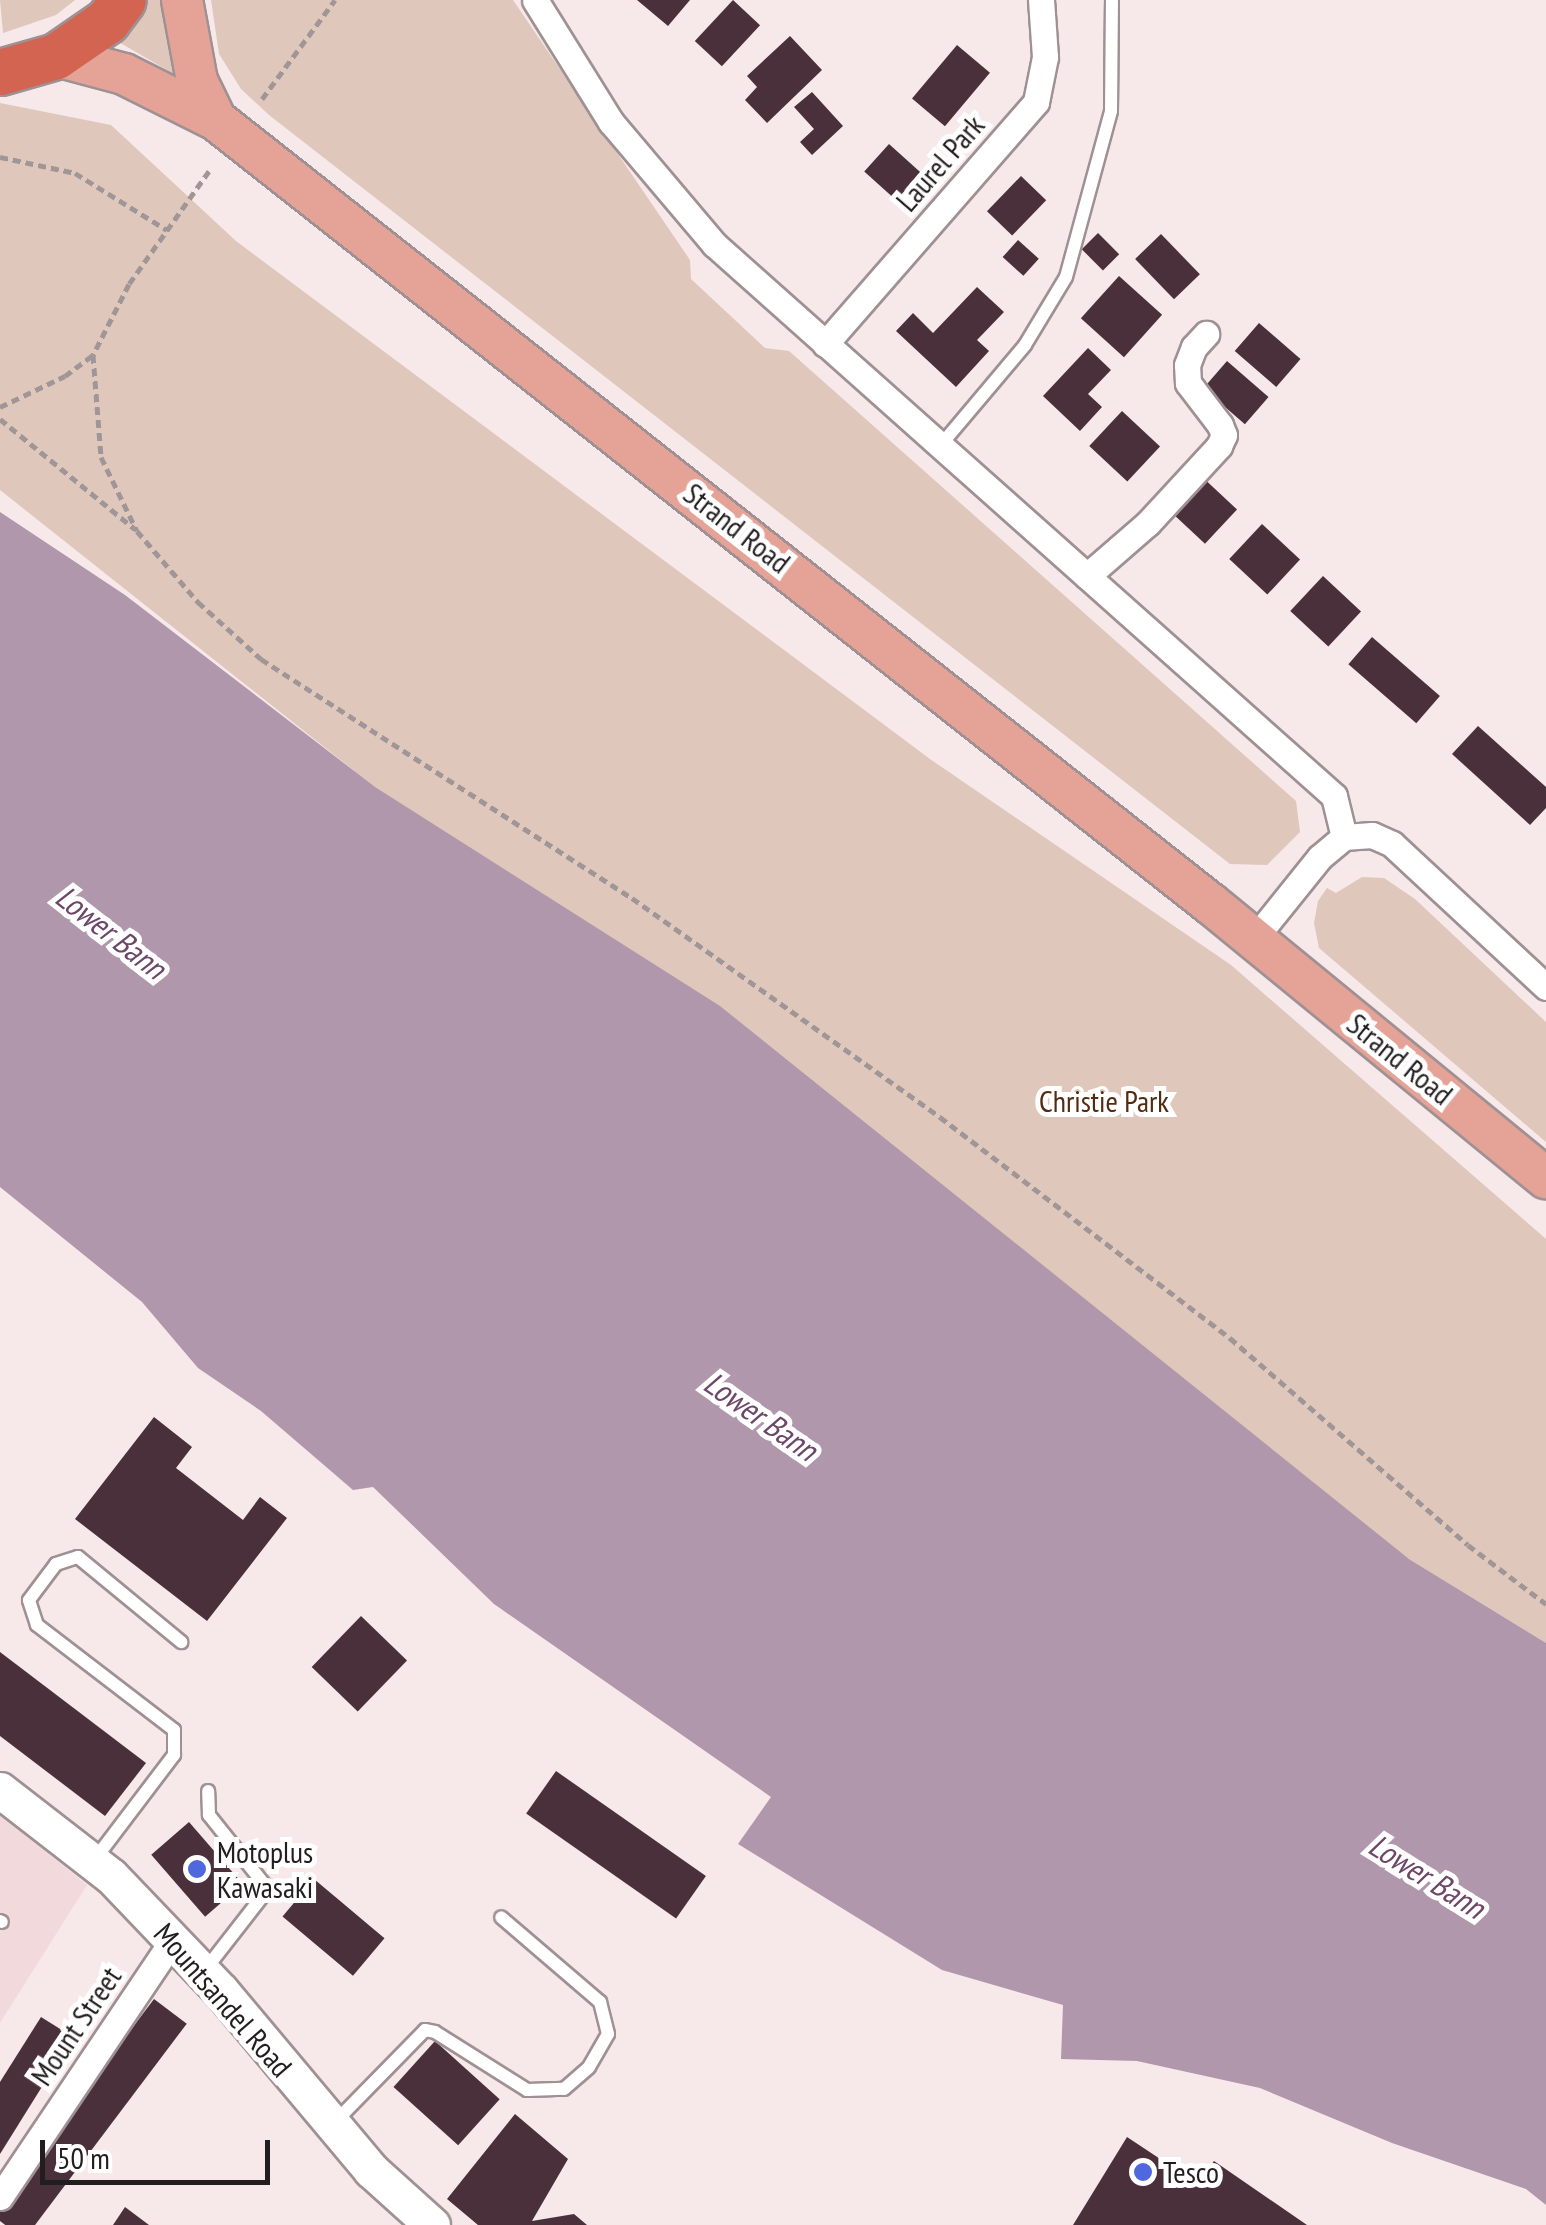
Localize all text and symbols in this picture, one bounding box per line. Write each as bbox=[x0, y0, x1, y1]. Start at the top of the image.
street label: Laurel Park bbox=[888, 108, 992, 218]
street label: Strand Road bbox=[677, 475, 797, 581]
water label: Lower Bann bbox=[48, 877, 174, 987]
street label: Strand Road bbox=[1340, 1006, 1460, 1112]
park label: Christie Park bbox=[1039, 1083, 1169, 1119]
water label: Lower Bann bbox=[697, 1363, 825, 1469]
water label: Lower Bann bbox=[1362, 1826, 1492, 1926]
place label: Motoplus Kawasaki bbox=[217, 1834, 313, 1904]
marker: Motoplus Kawasaki bbox=[186, 1858, 208, 1880]
street label: Mountsandel Road bbox=[147, 1916, 299, 2084]
street label: Mount Street bbox=[23, 1960, 129, 2092]
scale bar bbox=[45, 2120, 275, 2182]
text: 50 m bbox=[57, 2138, 110, 2177]
place label: Tesco bbox=[1163, 2154, 1219, 2190]
marker: Tesco bbox=[1132, 2161, 1154, 2183]

